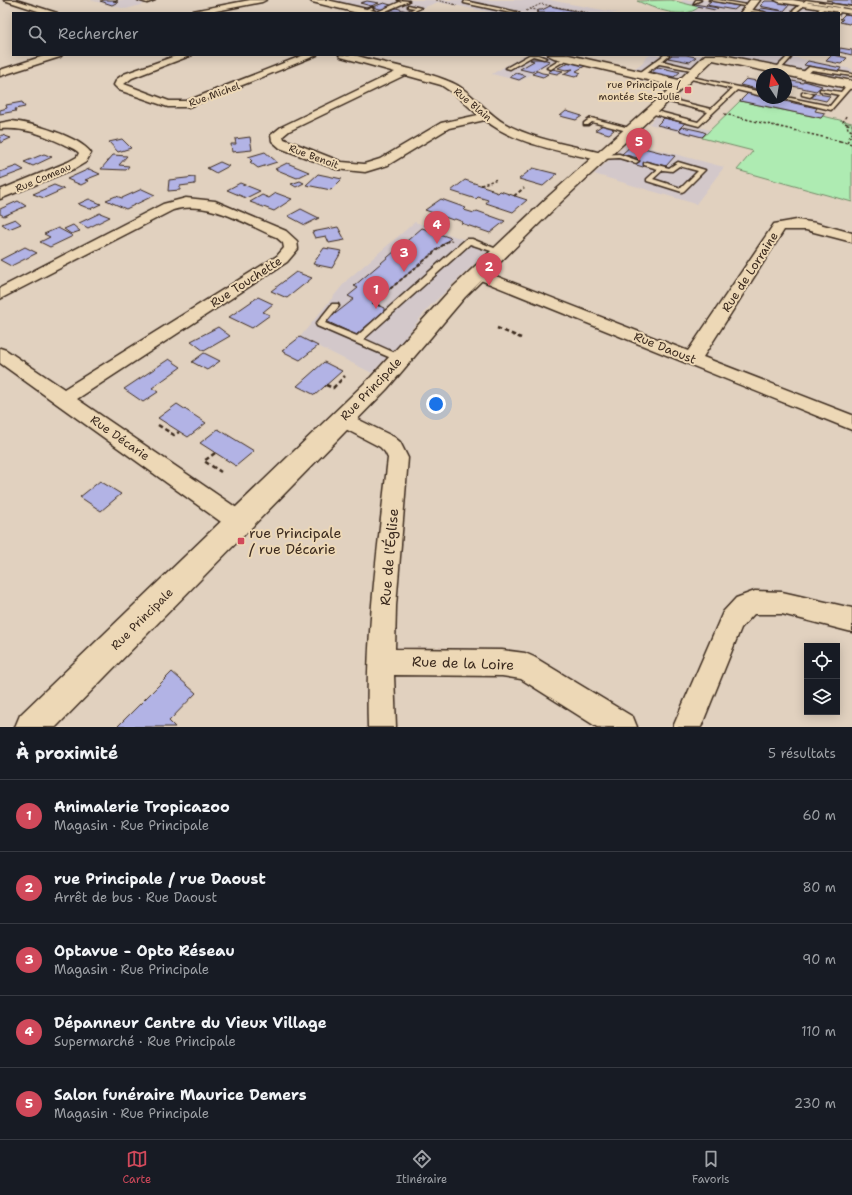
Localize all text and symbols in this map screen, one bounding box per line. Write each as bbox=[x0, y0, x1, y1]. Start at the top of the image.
search box bbox=[12, 12, 840, 56]
icon: search bbox=[26, 23, 48, 45]
text: Rechercher bbox=[58, 24, 139, 44]
north arrow bbox=[756, 68, 792, 104]
place label: rue Principale / montée Ste-Julie bbox=[599, 78, 681, 103]
street label: Rue Michel bbox=[187, 79, 241, 110]
street label: Rue Blain bbox=[451, 85, 494, 124]
marker: rue Principale / montée Ste-Julie bbox=[683, 85, 693, 95]
pin: 5 bbox=[626, 128, 652, 161]
street label: Rue Benoit bbox=[287, 141, 340, 171]
street label: Rue Comeau bbox=[13, 160, 73, 195]
pin: 4 bbox=[424, 211, 450, 244]
street label: Rue de Lorraine bbox=[718, 229, 782, 315]
pin: 3 bbox=[391, 239, 417, 272]
street label: Rue Touchette bbox=[207, 253, 285, 311]
pin: 2 bbox=[476, 253, 502, 286]
pin: 1 bbox=[363, 276, 389, 309]
street label: Rue Daoust bbox=[631, 328, 699, 368]
street label: Rue Principale bbox=[337, 354, 405, 424]
your location bbox=[426, 394, 446, 414]
street label: Rue Décarie bbox=[87, 412, 153, 464]
street label: Rue de l'Église bbox=[376, 508, 402, 606]
place label: rue Principale / rue Décarie bbox=[249, 524, 341, 558]
marker: rue Principale / rue Décarie bbox=[236, 536, 246, 546]
street label: Rue Principale bbox=[107, 584, 177, 654]
map controls bbox=[804, 643, 840, 715]
button: locate bbox=[804, 643, 840, 679]
street label: Rue de la Loire bbox=[412, 652, 514, 674]
button: layers bbox=[804, 679, 840, 715]
text: À proximité bbox=[16, 742, 118, 764]
text: 5 résultats bbox=[768, 745, 836, 762]
text: Animalerie Tropicazoo bbox=[54, 797, 230, 817]
text: 1 bbox=[26, 807, 32, 824]
text: 60 m bbox=[803, 807, 836, 824]
text: Magasin · Rue Principale bbox=[54, 817, 209, 834]
text: rue Principale / rue Daoust bbox=[54, 869, 266, 889]
text: 2 bbox=[24, 879, 34, 896]
text: 80 m bbox=[802, 879, 836, 896]
text: Arrêt de bus · Rue Daoust bbox=[54, 889, 217, 906]
text: Optavue - Opto Réseau bbox=[54, 941, 235, 961]
text: 3 bbox=[24, 951, 34, 968]
text: 90 m bbox=[802, 951, 836, 968]
text: Magasin · Rue Principale bbox=[54, 961, 209, 978]
text: Dépanneur Centre du Vieux Village bbox=[54, 1013, 327, 1033]
text: 4 bbox=[24, 1023, 34, 1040]
text: 110 m bbox=[801, 1023, 836, 1040]
text: Supermarché · Rue Principale bbox=[54, 1033, 236, 1050]
text: Salon funéraire Maurice Demers bbox=[54, 1085, 307, 1105]
text: 5 bbox=[25, 1095, 33, 1112]
text: 230 m bbox=[794, 1095, 836, 1112]
text: Magasin · Rue Principale bbox=[54, 1105, 209, 1122]
tab: Carte bbox=[122, 1148, 151, 1187]
tab: Itinéraire bbox=[396, 1148, 447, 1187]
tab: Favoris bbox=[692, 1148, 730, 1187]

